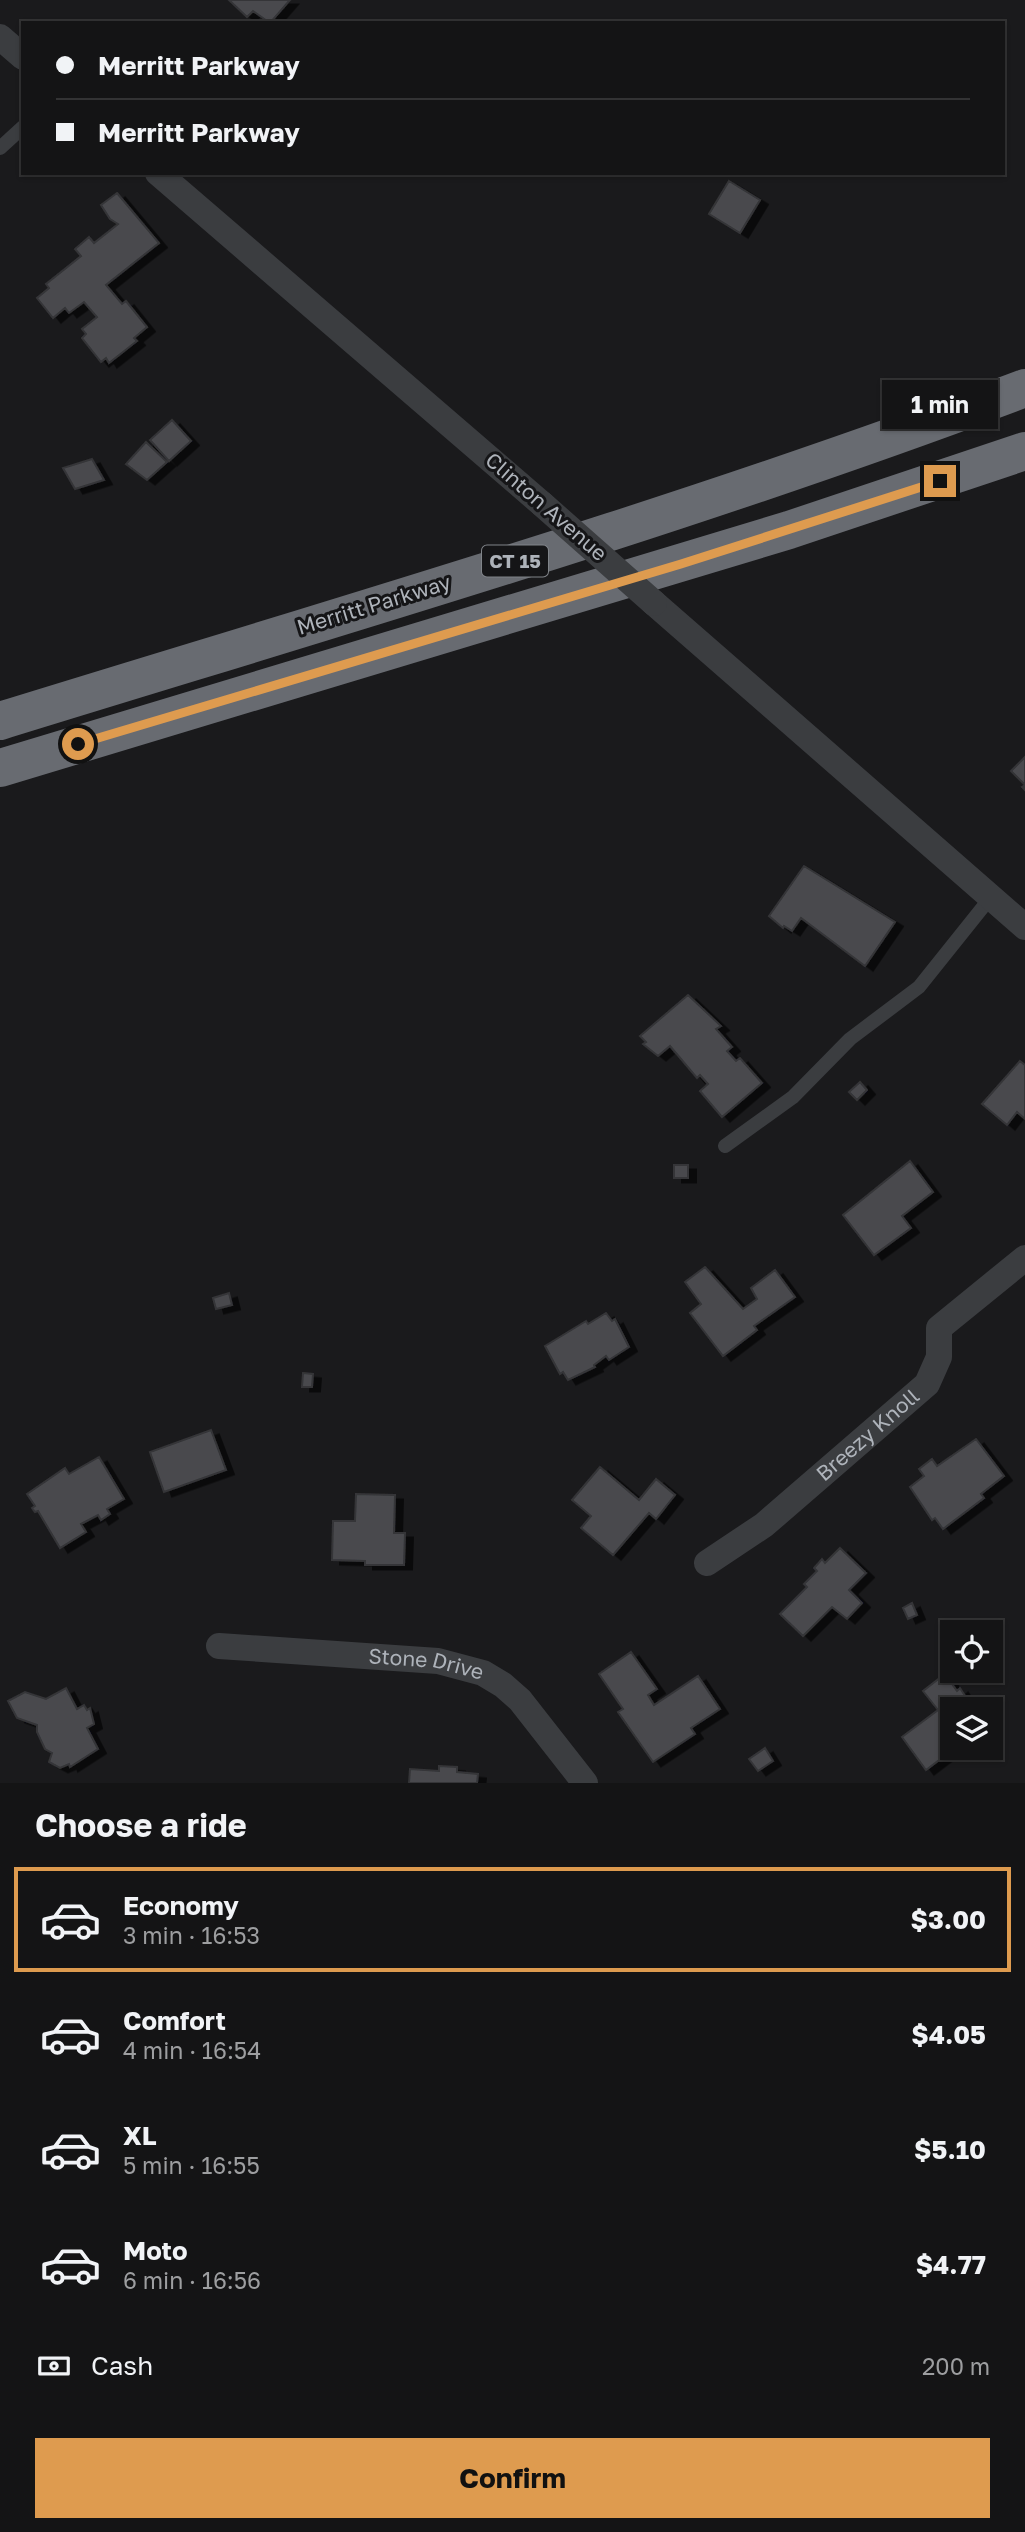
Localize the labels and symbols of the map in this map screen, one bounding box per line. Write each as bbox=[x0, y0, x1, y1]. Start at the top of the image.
callout: 1 min bbox=[882, 379, 998, 428]
street label: Clinton Avenue bbox=[481, 446, 613, 566]
route end bbox=[924, 465, 956, 497]
road number: CT 15 bbox=[482, 546, 548, 576]
street label: Merritt Parkway bbox=[294, 568, 454, 640]
route start bbox=[62, 728, 94, 760]
street label: Breezy Knoll bbox=[810, 1383, 924, 1486]
street label: Stone Drive bbox=[368, 1642, 487, 1685]

